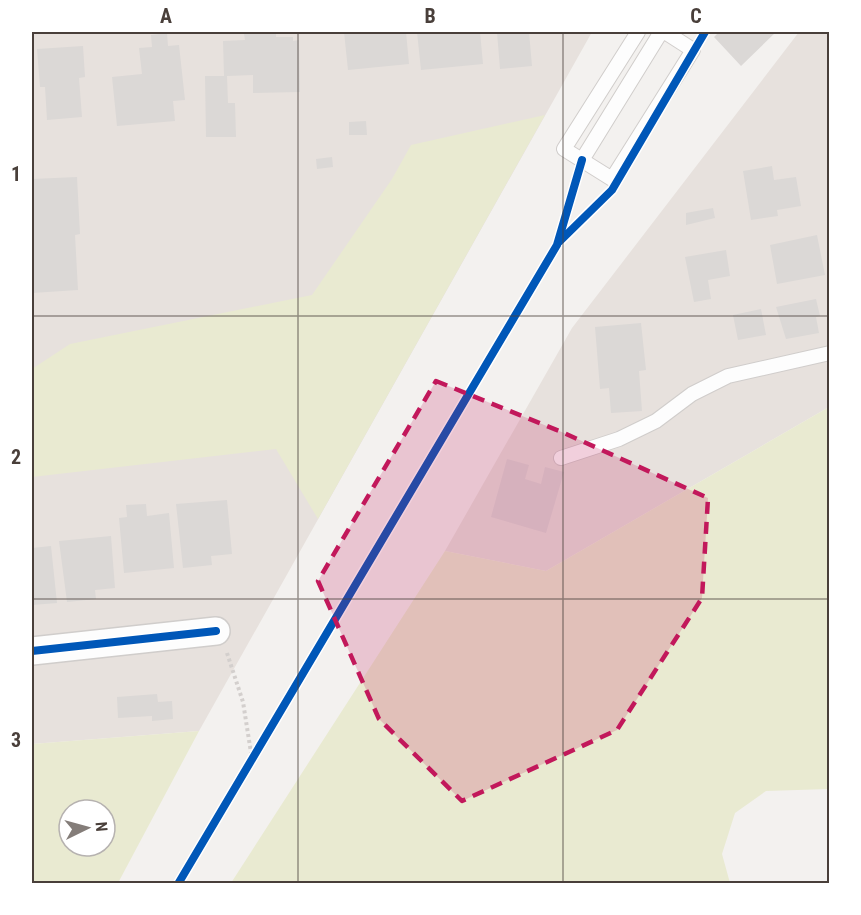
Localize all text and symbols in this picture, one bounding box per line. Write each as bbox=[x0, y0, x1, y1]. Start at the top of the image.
text: A bbox=[160, 4, 172, 28]
text: B bbox=[424, 4, 436, 28]
text: C bbox=[690, 4, 702, 28]
text: 1 bbox=[11, 162, 21, 186]
text: 2 bbox=[11, 445, 21, 469]
text: 3 bbox=[11, 728, 21, 752]
north arrow bbox=[57, 798, 117, 858]
text: N bbox=[92, 821, 111, 832]

